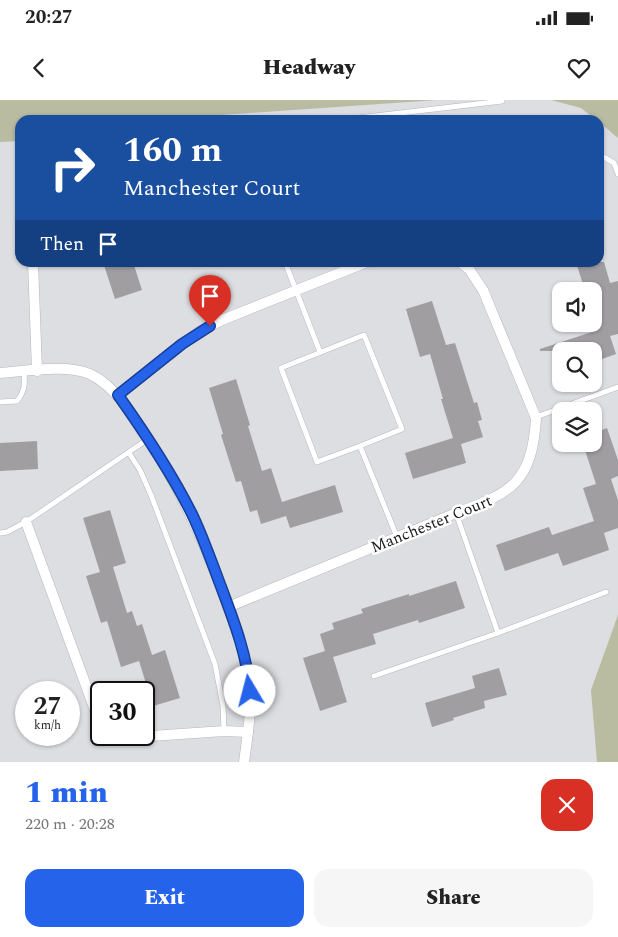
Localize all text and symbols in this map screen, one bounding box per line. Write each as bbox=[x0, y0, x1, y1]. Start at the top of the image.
text: 20:27 bbox=[25, 3, 73, 32]
text: Headway bbox=[263, 51, 355, 84]
icon: back bbox=[25, 54, 53, 82]
icon: heart bbox=[565, 54, 593, 82]
text: 160 m bbox=[123, 124, 222, 177]
icon: right bbox=[40, 135, 105, 200]
text: Manchester Court bbox=[123, 172, 300, 205]
text: Then bbox=[40, 230, 84, 259]
icon: arrive bbox=[94, 230, 122, 258]
pin bbox=[189, 275, 231, 326]
icon: arrive bbox=[196, 282, 224, 310]
map controls bbox=[552, 282, 602, 452]
button: sound bbox=[552, 282, 602, 332]
button: search bbox=[552, 342, 602, 392]
button: layers bbox=[552, 402, 602, 452]
street label: Manchester Court bbox=[367, 489, 496, 559]
position arrow bbox=[223, 664, 275, 716]
speed limit sign: 30 bbox=[90, 681, 155, 746]
text: 27 bbox=[33, 688, 62, 726]
text: km/h bbox=[34, 716, 61, 735]
text: 1 min bbox=[25, 770, 108, 816]
button: close bbox=[541, 779, 593, 831]
text: 220 m · 20:28 bbox=[25, 812, 115, 836]
button: Exit bbox=[25, 869, 304, 927]
button: Share bbox=[314, 869, 593, 927]

